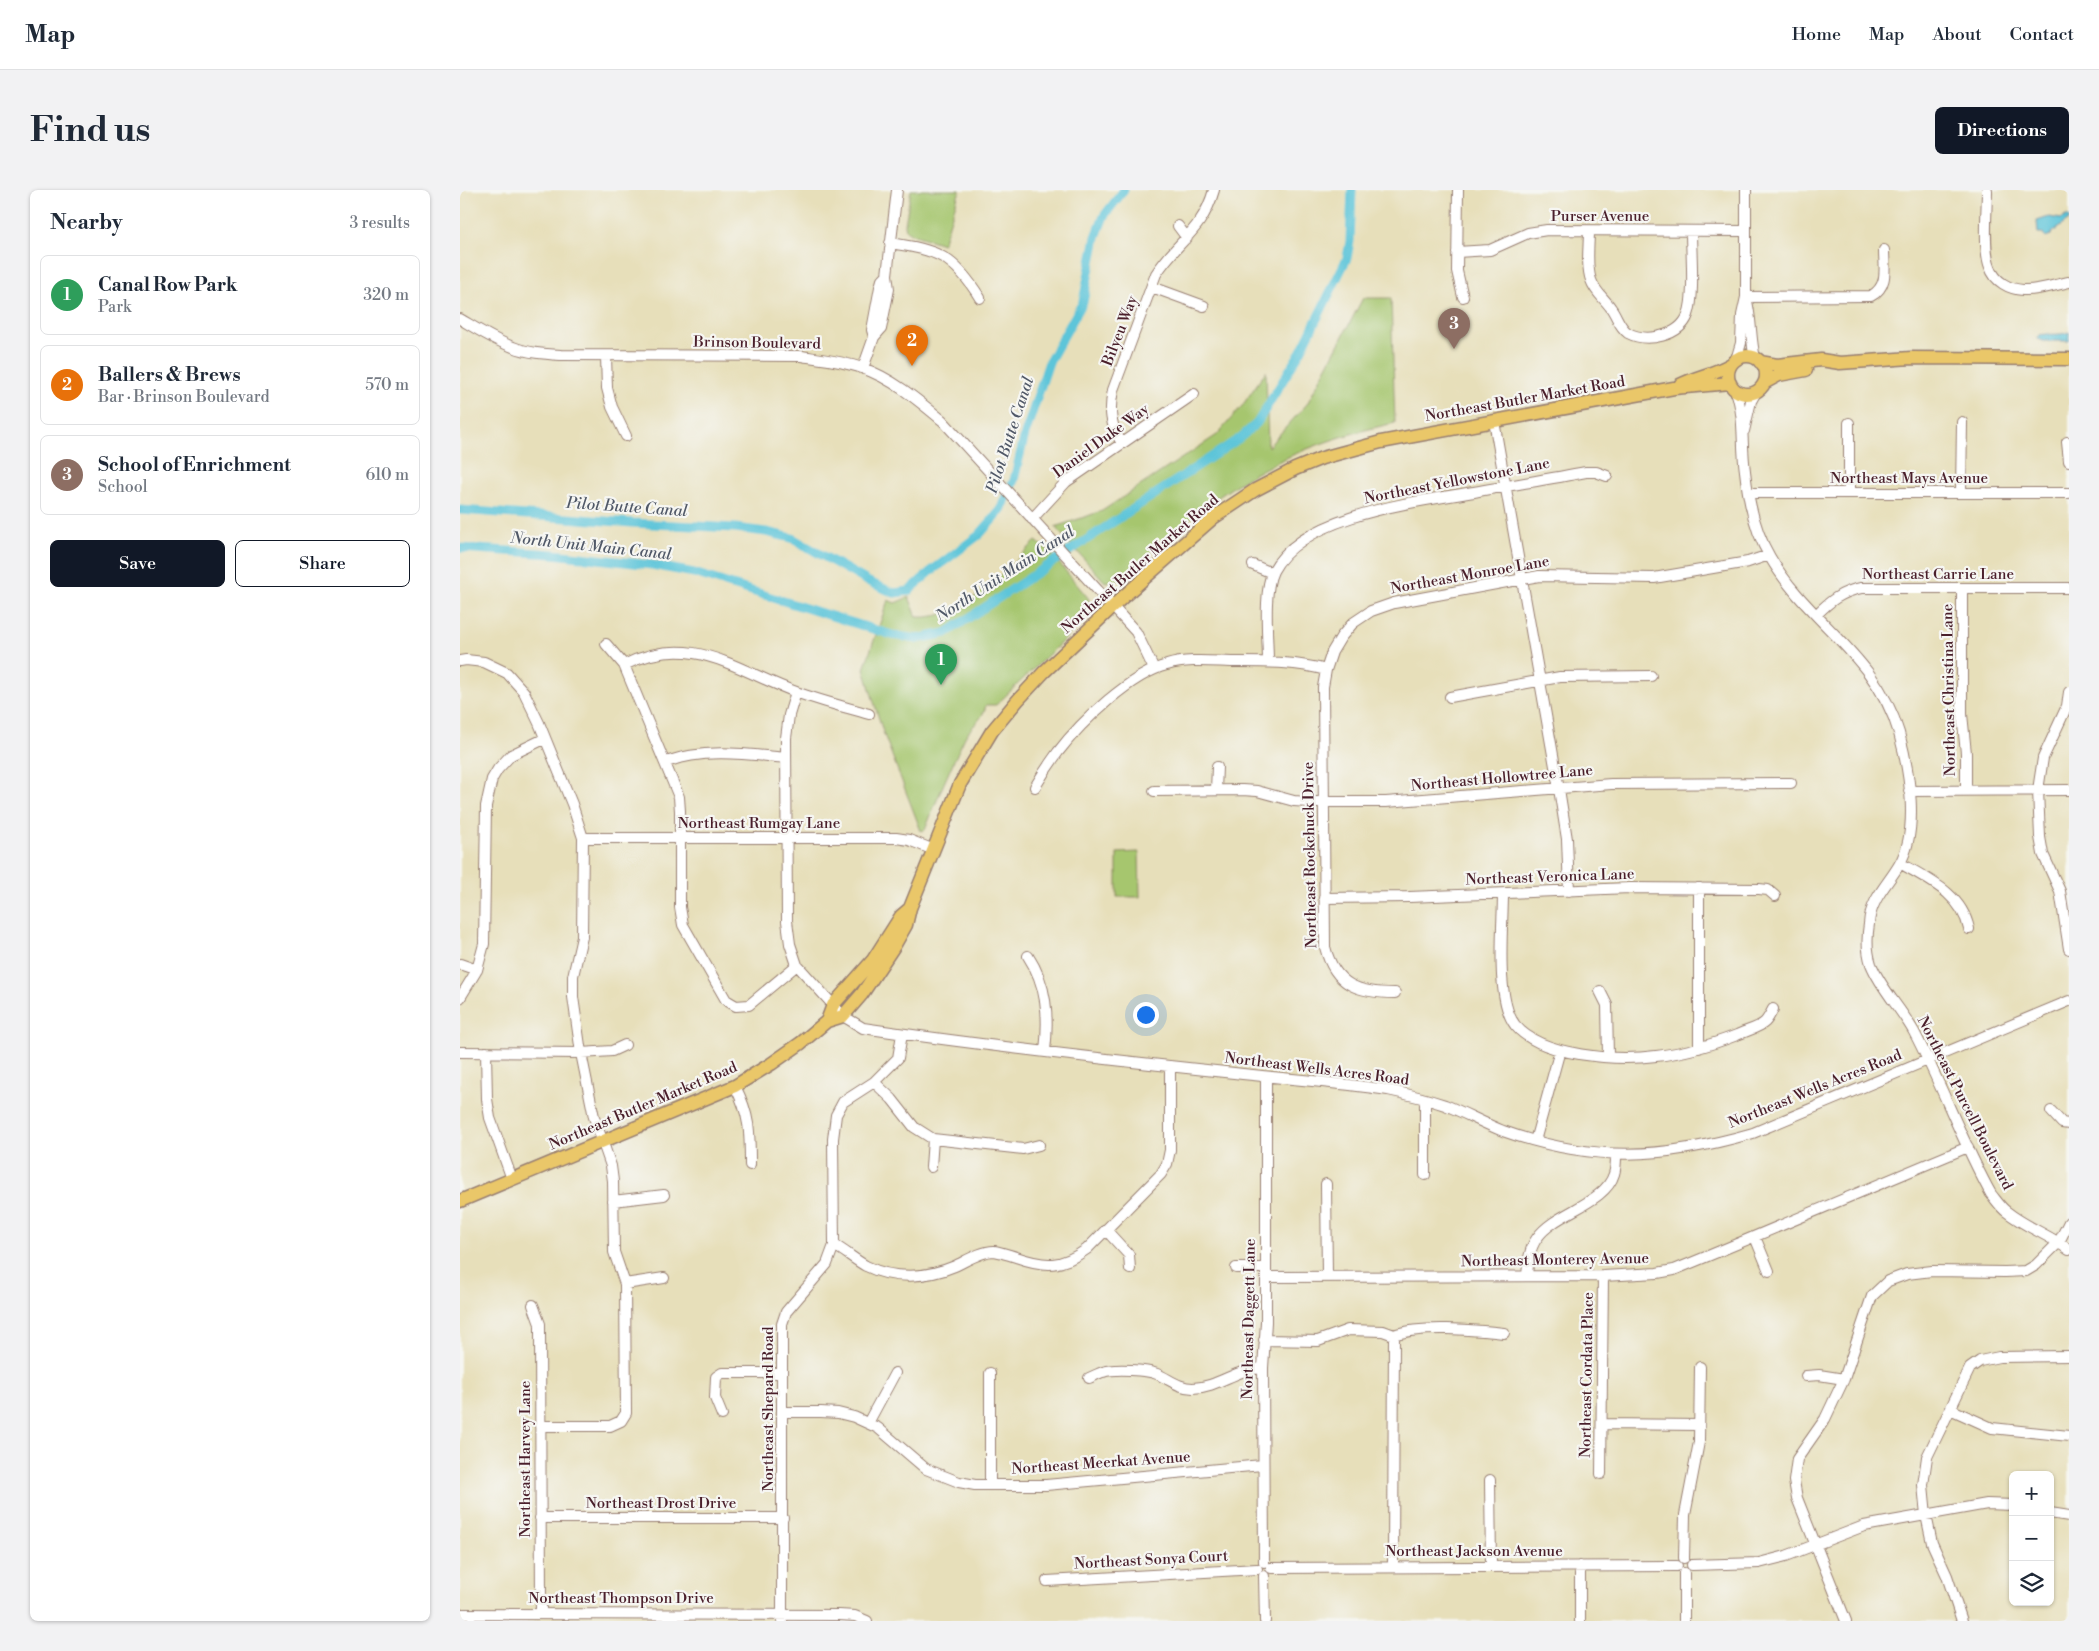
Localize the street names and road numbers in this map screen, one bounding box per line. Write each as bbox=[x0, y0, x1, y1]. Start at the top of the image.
street label: Purser Avenue bbox=[1551, 207, 1649, 226]
street label: Bilyeu Way bbox=[1098, 293, 1142, 370]
street label: Brinson Boulevard bbox=[692, 332, 821, 354]
street label: Northeast Butler Market Road bbox=[1423, 372, 1627, 426]
street label: Daniel Duke Way bbox=[1049, 399, 1153, 482]
street label: Northeast Yellowstone Lane bbox=[1363, 454, 1551, 508]
street label: Northeast Mays Avenue bbox=[1830, 469, 1988, 488]
street label: Northeast Butler Market Road bbox=[1057, 490, 1223, 638]
street label: Northeast Monroe Lane bbox=[1389, 552, 1551, 598]
street label: Northeast Carrie Lane bbox=[1862, 565, 2014, 584]
street label: Northeast Christina Lane bbox=[1938, 604, 1960, 776]
street label: Northeast Hollowtree Lane bbox=[1410, 761, 1594, 795]
street label: Northeast Rockchuck Drive bbox=[1299, 762, 1321, 948]
street label: Northeast Rumgay Lane bbox=[678, 814, 840, 833]
street label: Northeast Veronica Lane bbox=[1465, 865, 1635, 889]
street label: Northeast Purcell Boulevard bbox=[1913, 1013, 2017, 1194]
street label: Northeast Wells Acres Road bbox=[1725, 1045, 1905, 1133]
street label: Northeast Wells Acres Road bbox=[1224, 1048, 1411, 1090]
street label: Northeast Butler Market Road bbox=[546, 1057, 740, 1154]
street label: Northeast Daggett Lane bbox=[1238, 1238, 1260, 1400]
street label: Northeast Monterey Avenue bbox=[1461, 1249, 1649, 1271]
street label: Northeast Cordata Place bbox=[1576, 1292, 1598, 1458]
street label: Northeast Shepard Road bbox=[759, 1326, 778, 1492]
street label: Northeast Harvey Lane bbox=[516, 1381, 535, 1537]
street label: Northeast Meerkat Avenue bbox=[1011, 1447, 1191, 1479]
street label: Northeast Drost Drive bbox=[586, 1494, 736, 1513]
street label: Northeast Jackson Avenue bbox=[1385, 1542, 1563, 1561]
street label: Northeast Sonya Court bbox=[1073, 1546, 1229, 1574]
street label: Northeast Thompson Drive bbox=[528, 1589, 714, 1608]

